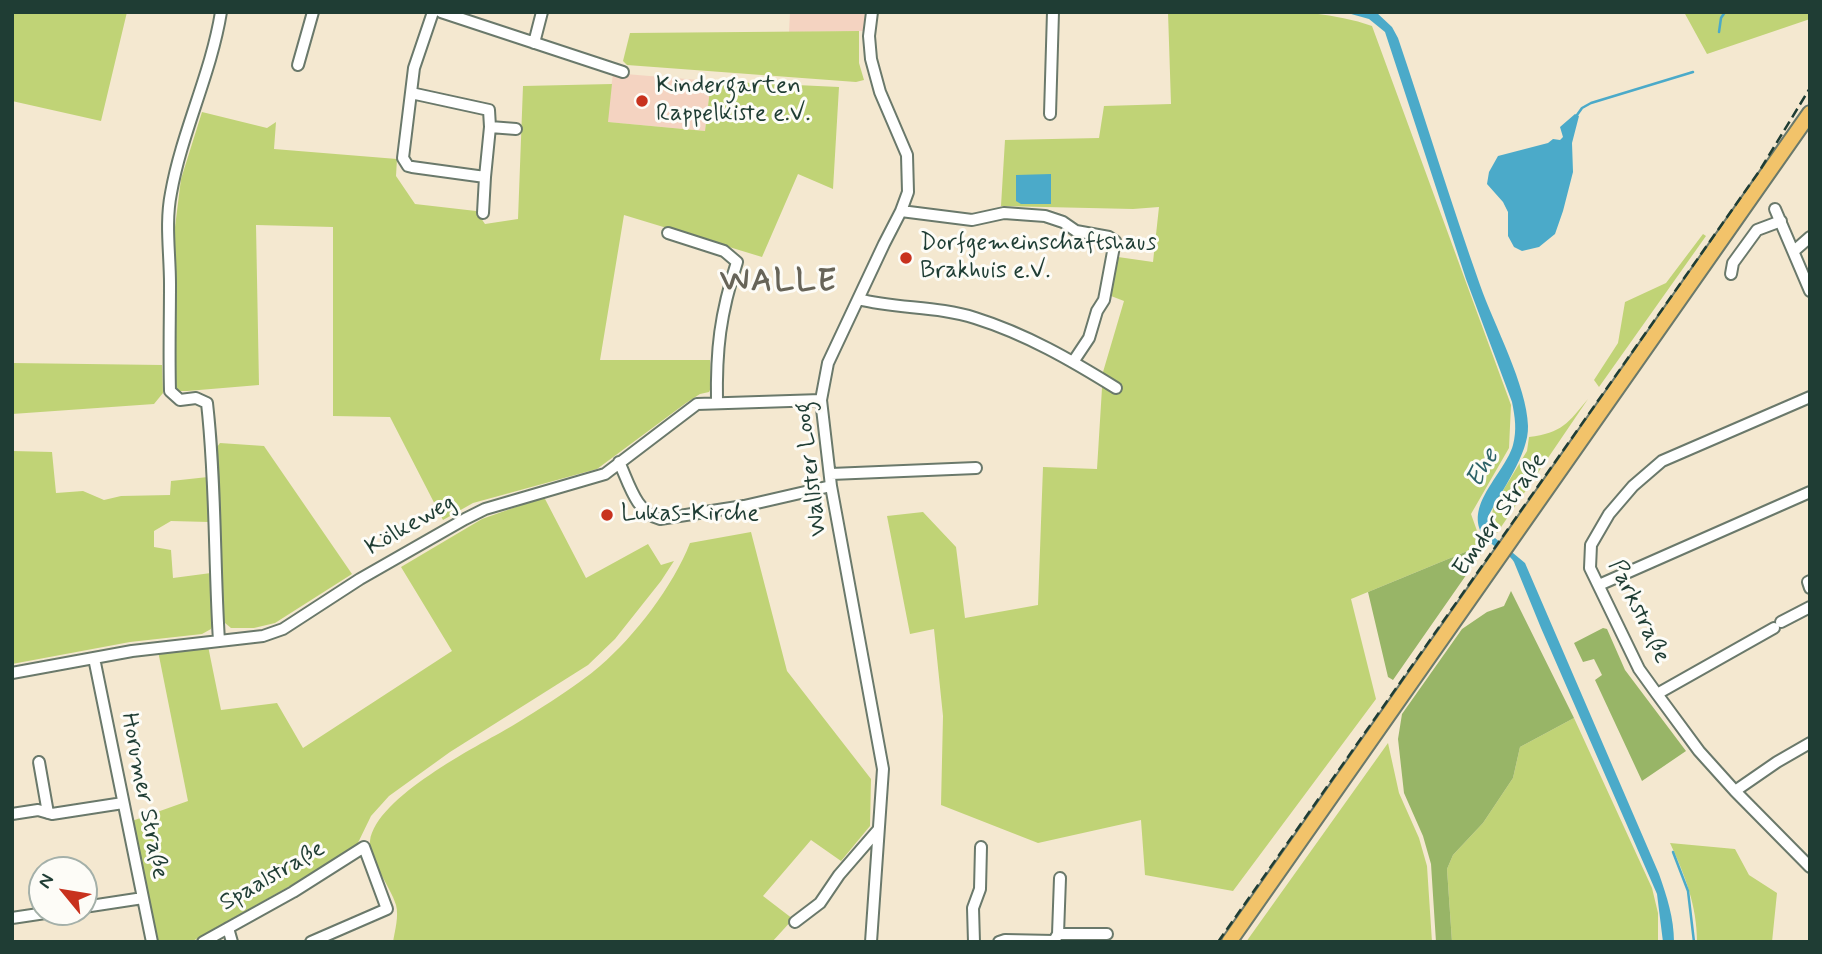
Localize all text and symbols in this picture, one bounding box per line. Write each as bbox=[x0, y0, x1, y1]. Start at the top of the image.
place label: Kindergarten Rappelkiste e.V. bbox=[656, 73, 810, 129]
marker: Kindergarten Rappelkiste e.V. bbox=[634, 93, 650, 109]
place label: Dorfgemeinschaftshaus Brakhuis e.V. bbox=[920, 230, 1156, 286]
marker: Dorfgemeinschaftshaus Brakhuis e.V. bbox=[898, 250, 914, 266]
district label: WALLE bbox=[720, 264, 838, 302]
street label: Wallster Loog bbox=[789, 400, 835, 538]
water label: Ehe bbox=[1461, 444, 1507, 494]
street label: Emder Straße bbox=[1448, 448, 1554, 582]
street label: Kölkeweg bbox=[361, 489, 461, 563]
place label: Lukas-Kirche bbox=[621, 501, 759, 529]
marker: Lukas-Kirche bbox=[599, 507, 615, 523]
street label: Parkstraße bbox=[1601, 555, 1675, 669]
street label: Horumer Straße bbox=[113, 710, 173, 882]
street label: Spaalstraße bbox=[215, 835, 331, 919]
north arrow bbox=[28, 856, 98, 926]
text: N bbox=[32, 870, 60, 893]

